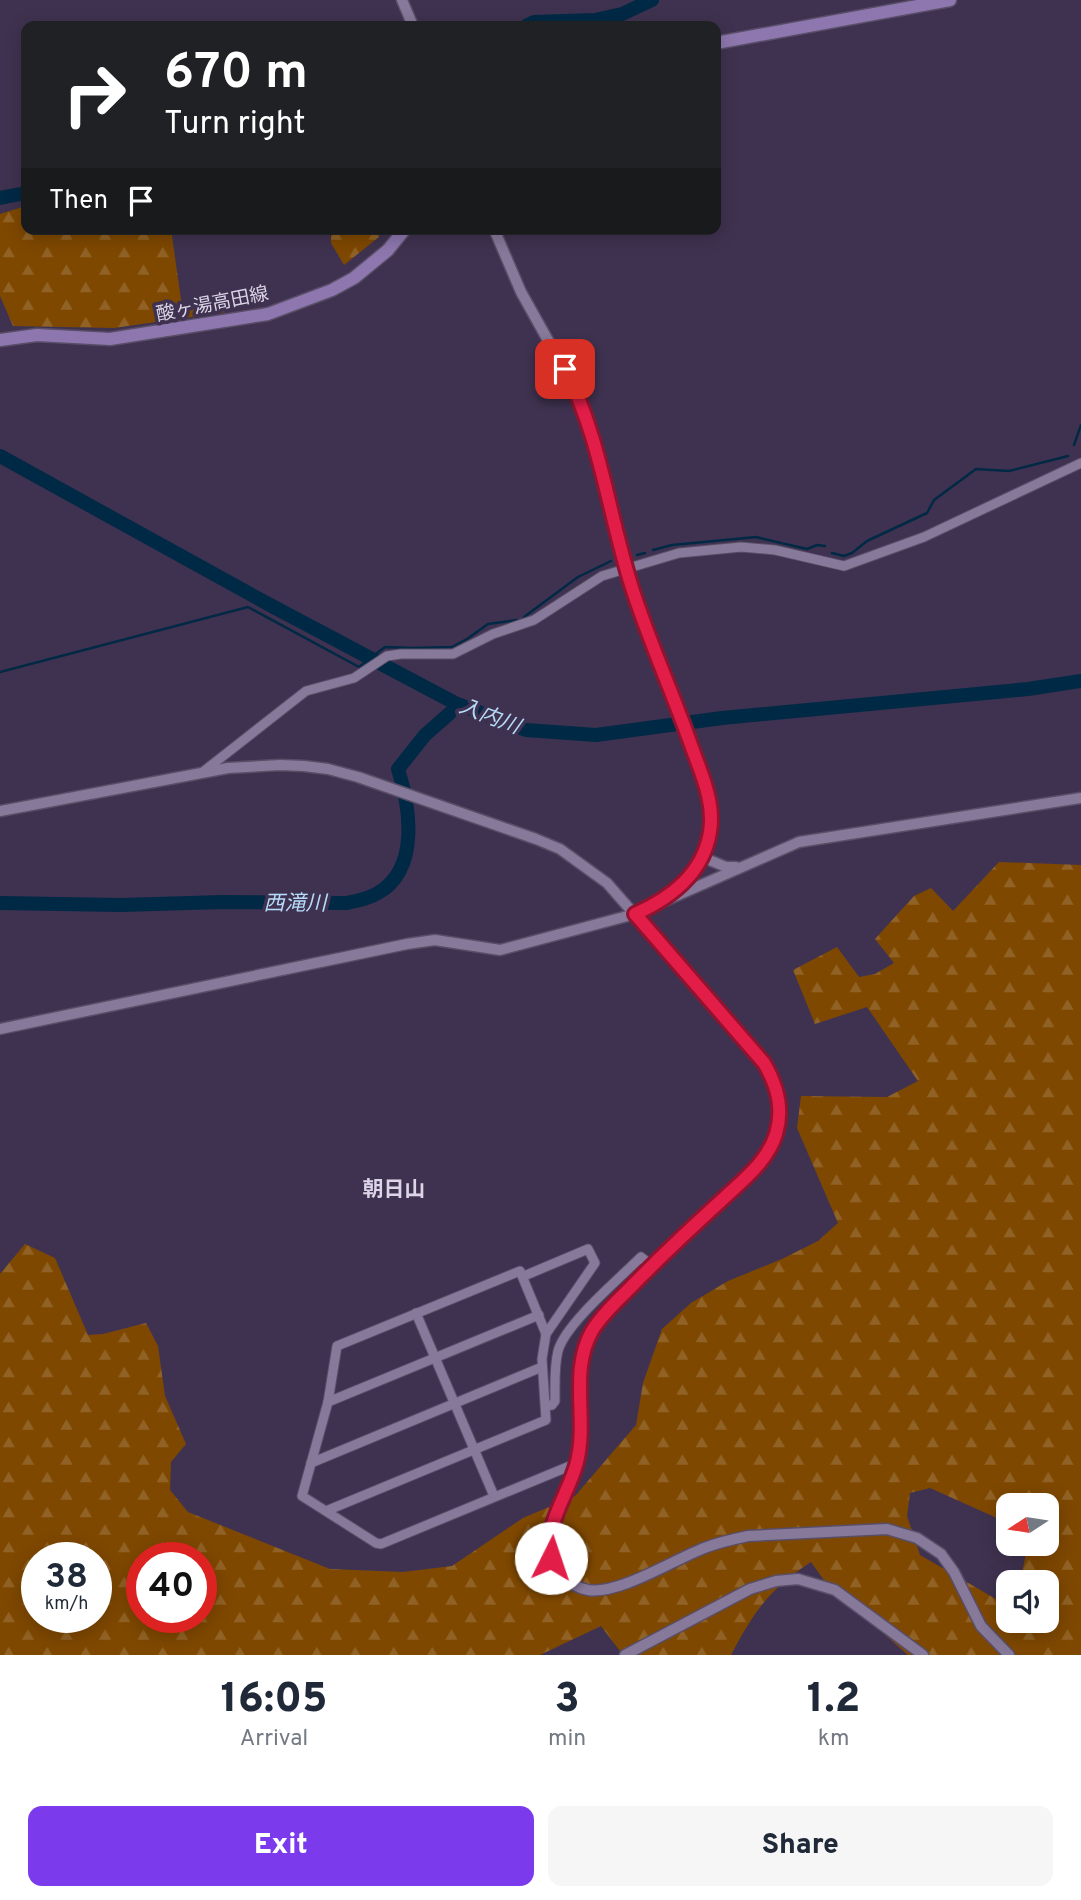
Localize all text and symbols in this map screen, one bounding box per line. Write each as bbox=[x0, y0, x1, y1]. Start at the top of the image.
text: 670 m bbox=[164, 44, 308, 106]
icon: right bbox=[49, 49, 140, 140]
text: Turn right bbox=[164, 105, 306, 145]
icon: arrive bbox=[122, 182, 160, 220]
text: Then bbox=[49, 185, 108, 218]
street label: 酸ヶ湯高田線 bbox=[154, 282, 271, 328]
pin bbox=[535, 339, 595, 399]
icon: arrive bbox=[546, 350, 584, 388]
water label: 入内川 bbox=[455, 694, 526, 742]
water label: 西滝川 bbox=[264, 891, 328, 918]
district label: 朝日山 bbox=[363, 1177, 426, 1204]
north arrow bbox=[996, 1493, 1059, 1556]
map controls bbox=[996, 1493, 1059, 1633]
position arrow bbox=[514, 1521, 588, 1595]
speed limit sign: 40 bbox=[126, 1542, 217, 1633]
text: 38 bbox=[45, 1556, 88, 1600]
button: sound bbox=[996, 1570, 1059, 1633]
text: km/h bbox=[45, 1593, 88, 1616]
text: 16:05 bbox=[221, 1674, 328, 1727]
text: 3 bbox=[555, 1674, 580, 1727]
text: 1.2 bbox=[807, 1674, 860, 1727]
text: Arrival bbox=[240, 1725, 308, 1754]
text: min bbox=[548, 1725, 586, 1754]
text: km bbox=[818, 1725, 850, 1754]
button: Exit bbox=[28, 1806, 534, 1886]
button: Share bbox=[548, 1806, 1053, 1886]

